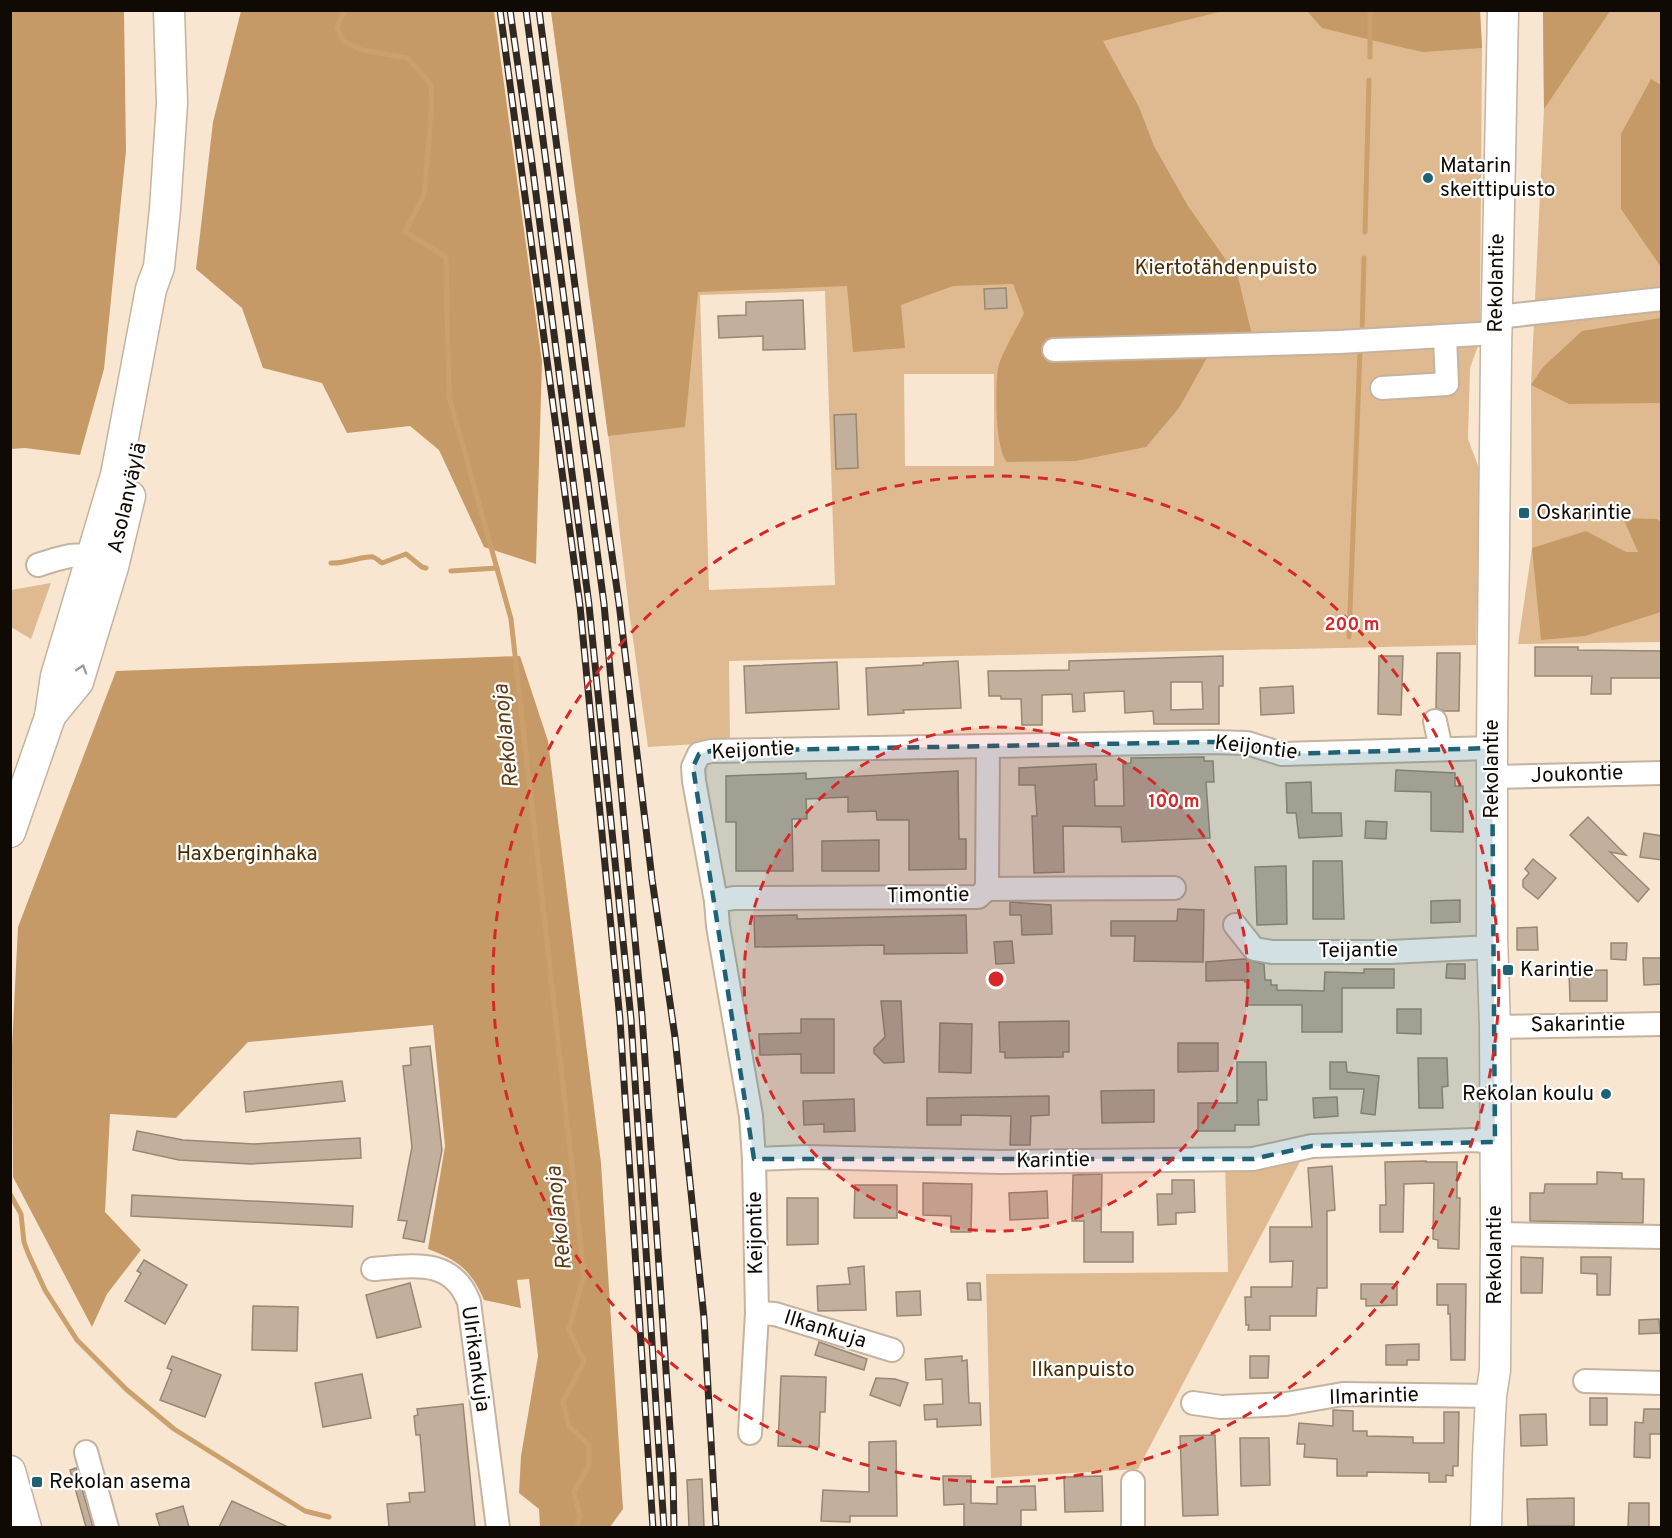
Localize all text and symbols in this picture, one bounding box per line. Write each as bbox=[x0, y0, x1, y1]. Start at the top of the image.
place label: Matarin skeittipuisto bbox=[1440, 153, 1556, 204]
marker: Matarin skeittipuisto bbox=[1421, 171, 1435, 185]
street label: Rekolantie bbox=[1483, 233, 1511, 333]
park label: Kiertotähdenpuisto bbox=[1135, 255, 1317, 282]
street label: Asolanväylä bbox=[102, 440, 154, 556]
place label: Oskarintie bbox=[1536, 500, 1632, 527]
marker: Oskarintie bbox=[1517, 506, 1531, 520]
text: 200 m bbox=[1324, 614, 1380, 637]
one-way arrow bbox=[75, 664, 87, 675]
water label: Rekolanoja bbox=[488, 682, 526, 789]
street label: Rekolantie bbox=[1479, 719, 1506, 819]
street label: Keijontie bbox=[1213, 730, 1299, 766]
street label: Keijontie bbox=[711, 735, 795, 767]
street label: Joukontie bbox=[1530, 760, 1624, 790]
text: 100 m bbox=[1148, 791, 1200, 814]
park label: Haxberginhaka bbox=[176, 841, 318, 868]
street label: Timontie bbox=[886, 882, 970, 910]
street label: Teijantie bbox=[1318, 937, 1398, 965]
place label: Karintie bbox=[1520, 957, 1594, 984]
marker: Karintie bbox=[1501, 963, 1515, 977]
centre of rings bbox=[986, 969, 1006, 989]
street label: Sakarintie bbox=[1530, 1011, 1626, 1039]
place label: Rekolan koulu bbox=[1462, 1081, 1594, 1108]
marker: Rekolan koulu bbox=[1599, 1087, 1613, 1101]
street label: Karintie bbox=[1016, 1147, 1090, 1175]
water label: Rekolanoja bbox=[541, 1164, 579, 1271]
street label: Keijontie bbox=[742, 1191, 770, 1275]
street label: Rekolantie bbox=[1482, 1205, 1509, 1305]
street label: Ulrikankuja bbox=[454, 1304, 496, 1414]
street label: Ilkankuja bbox=[780, 1305, 870, 1355]
park label: Ilkanpuisto bbox=[1031, 1357, 1135, 1384]
street label: Ilmarintie bbox=[1329, 1382, 1419, 1412]
place label: Rekolan asema bbox=[49, 1469, 191, 1496]
marker: Rekolan asema bbox=[30, 1475, 44, 1489]

